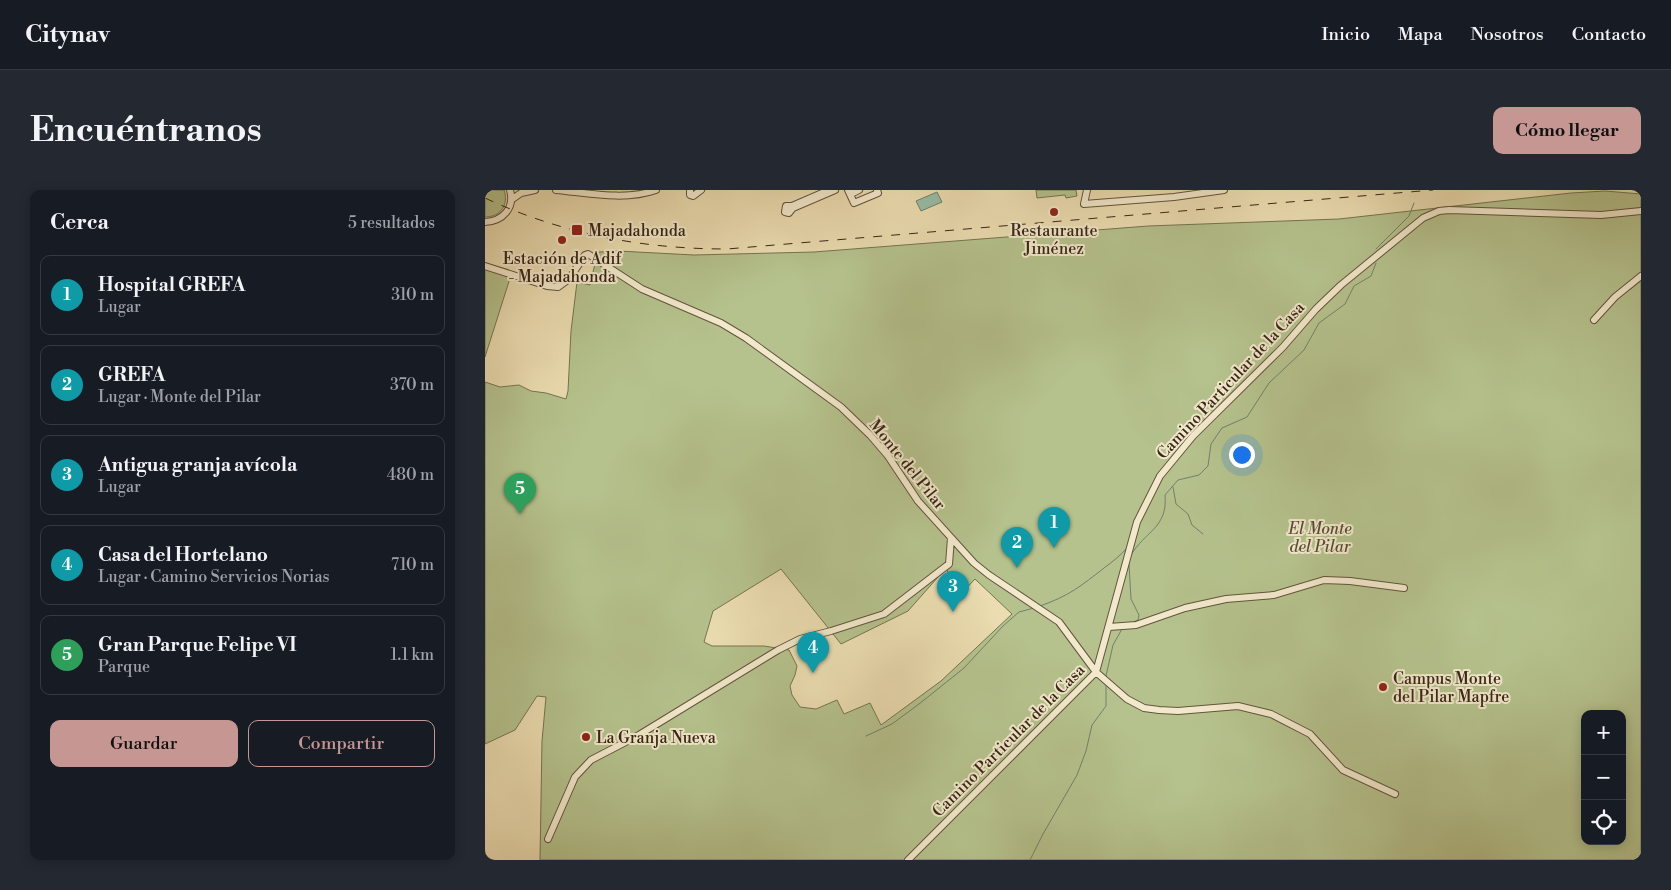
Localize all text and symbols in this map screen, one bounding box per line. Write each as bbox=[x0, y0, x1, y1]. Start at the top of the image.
text: Citynav bbox=[25, 20, 110, 50]
text: Inicio bbox=[1321, 23, 1370, 46]
text: Mapa bbox=[1398, 23, 1443, 46]
text: Nosotros bbox=[1471, 23, 1544, 46]
text: Contacto bbox=[1572, 23, 1646, 46]
button: Cómo llegar bbox=[1493, 107, 1641, 154]
text: Encuéntranos bbox=[30, 109, 262, 152]
marker: Restaurante Jiménez bbox=[1048, 206, 1060, 218]
text: Cerca bbox=[50, 210, 109, 236]
text: 5 resultados bbox=[348, 213, 435, 233]
place label: Majadahonda bbox=[588, 221, 687, 241]
place label: Restaurante Jiménez bbox=[1010, 221, 1098, 259]
marker: Majadahonda bbox=[570, 223, 584, 237]
marker: Estación de Adif - Majadahonda bbox=[556, 234, 568, 246]
place label: Estación de Adif - Majadahonda bbox=[503, 249, 623, 287]
text: Hospital GREFA bbox=[98, 273, 245, 297]
text: 1 bbox=[63, 285, 71, 305]
text: 310 m bbox=[391, 285, 434, 305]
text: Lugar bbox=[98, 297, 141, 317]
street label: Camino Particular de la Casa bbox=[1153, 297, 1310, 463]
text: GREFA bbox=[98, 363, 165, 387]
text: 2 bbox=[62, 375, 72, 395]
text: 370 m bbox=[390, 375, 434, 395]
text: Lugar · Monte del Pilar bbox=[98, 387, 261, 407]
street label: Monte del Pilar bbox=[865, 415, 950, 514]
your location bbox=[1229, 442, 1255, 468]
text: Antigua granja avícola bbox=[98, 453, 297, 477]
text: 3 bbox=[62, 465, 72, 485]
text: 480 m bbox=[387, 465, 434, 485]
pin: 5 bbox=[504, 473, 536, 514]
text: Lugar bbox=[98, 477, 141, 497]
pin: 1 bbox=[1038, 507, 1070, 548]
park label: El Monte del Pilar bbox=[1287, 519, 1352, 557]
pin: 2 bbox=[1001, 527, 1033, 568]
text: Casa del Hortelano bbox=[98, 543, 268, 567]
text: 4 bbox=[62, 555, 72, 575]
text: 710 m bbox=[391, 555, 434, 575]
text: Lugar · Camino Servicios Norias bbox=[98, 567, 330, 587]
pin: 3 bbox=[937, 571, 969, 612]
pin: 4 bbox=[797, 632, 829, 673]
text: Gran Parque Felipe VI bbox=[98, 633, 297, 657]
text: 5 bbox=[62, 645, 72, 665]
text: 1.1 km bbox=[390, 645, 434, 665]
text: Parque bbox=[98, 657, 150, 677]
street label: Camino Particular de la Casa bbox=[928, 660, 1090, 821]
place label: Campus Monte del Pilar Mapfre bbox=[1393, 669, 1509, 707]
marker: Campus Monte del Pilar Mapfre bbox=[1377, 681, 1389, 693]
map controls bbox=[1581, 710, 1626, 845]
button: + bbox=[1581, 710, 1626, 755]
button: Guardar bbox=[50, 720, 238, 767]
button: Compartir bbox=[248, 720, 435, 767]
place label: La Granja Nueva bbox=[596, 728, 717, 748]
marker: La Granja Nueva bbox=[580, 731, 592, 743]
button: − bbox=[1581, 755, 1626, 800]
button: locate bbox=[1581, 800, 1626, 845]

